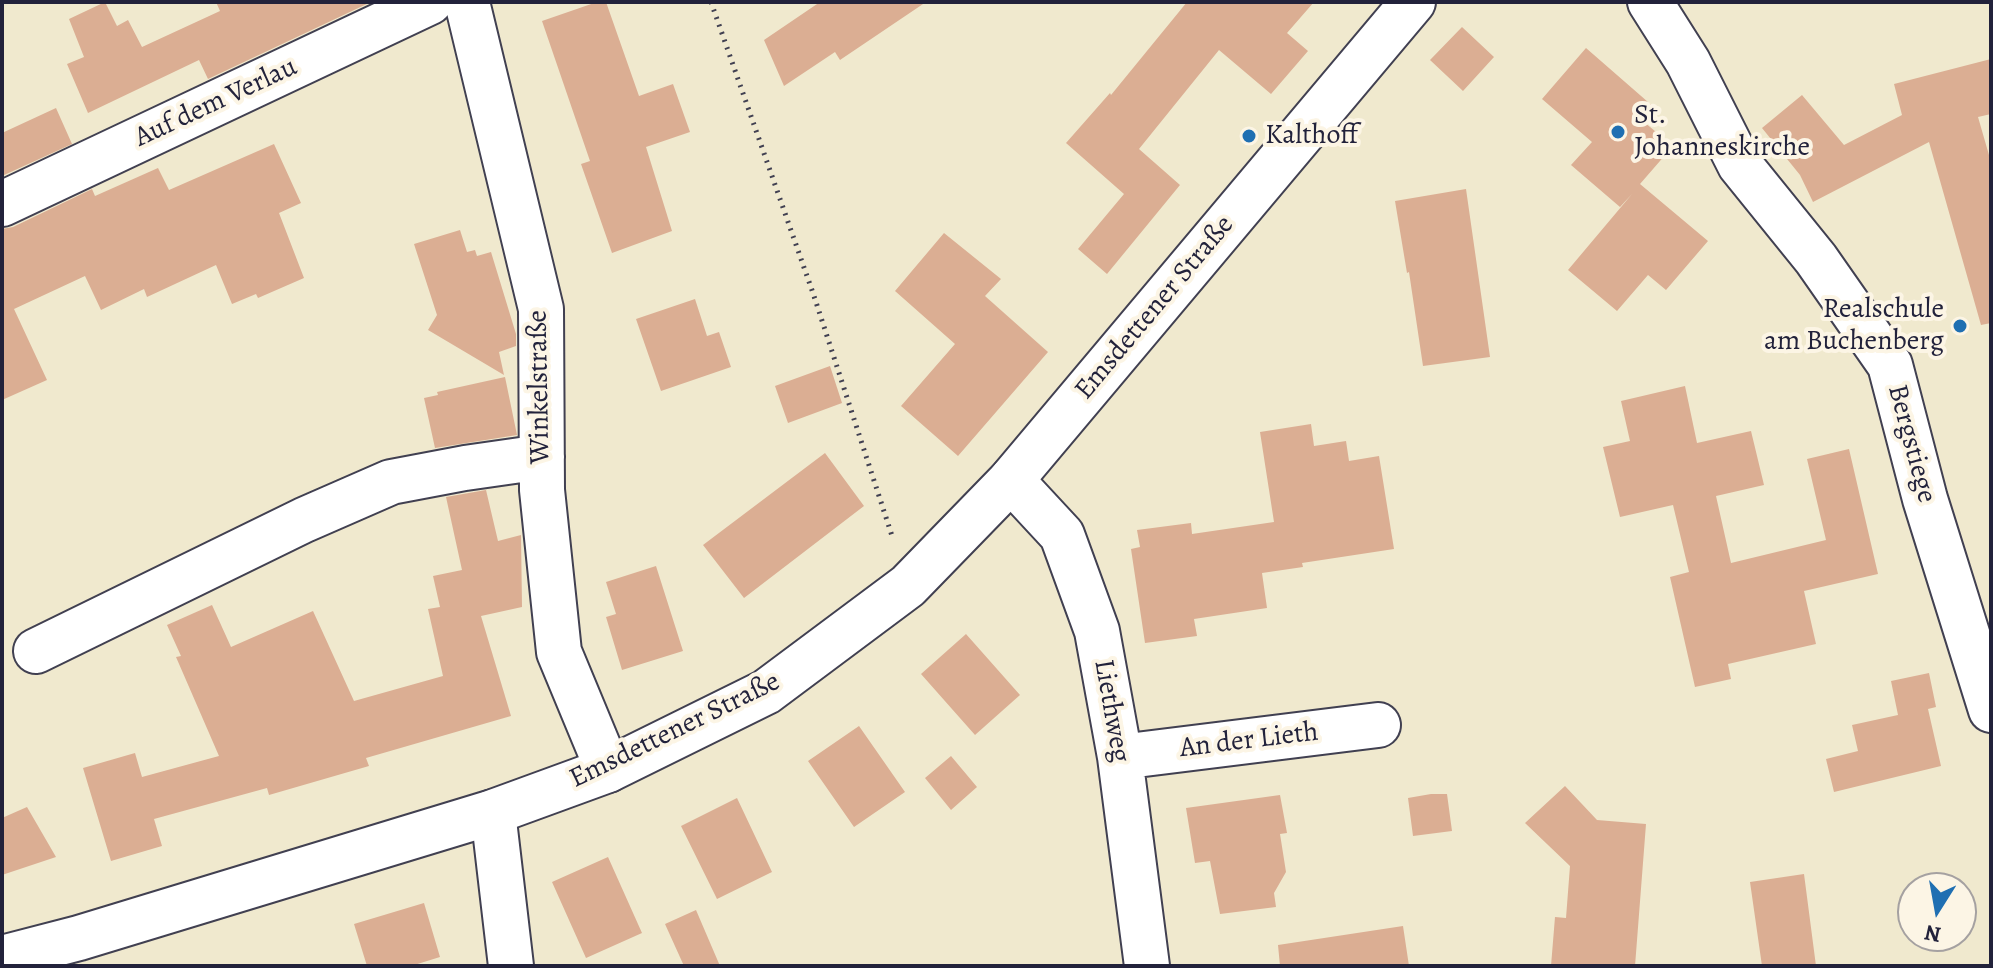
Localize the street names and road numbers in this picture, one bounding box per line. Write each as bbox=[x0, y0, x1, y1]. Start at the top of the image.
street label: Auf dem Verlau bbox=[129, 51, 303, 155]
street label: Emsdettener Straße bbox=[1068, 209, 1242, 407]
street label: Winkelstraße bbox=[522, 310, 558, 464]
street label: Bergstiege bbox=[1879, 381, 1943, 507]
street label: Liethweg bbox=[1085, 657, 1137, 765]
street label: Emsdettener Straße bbox=[564, 666, 786, 796]
street label: An der Lieth bbox=[1178, 716, 1320, 766]

